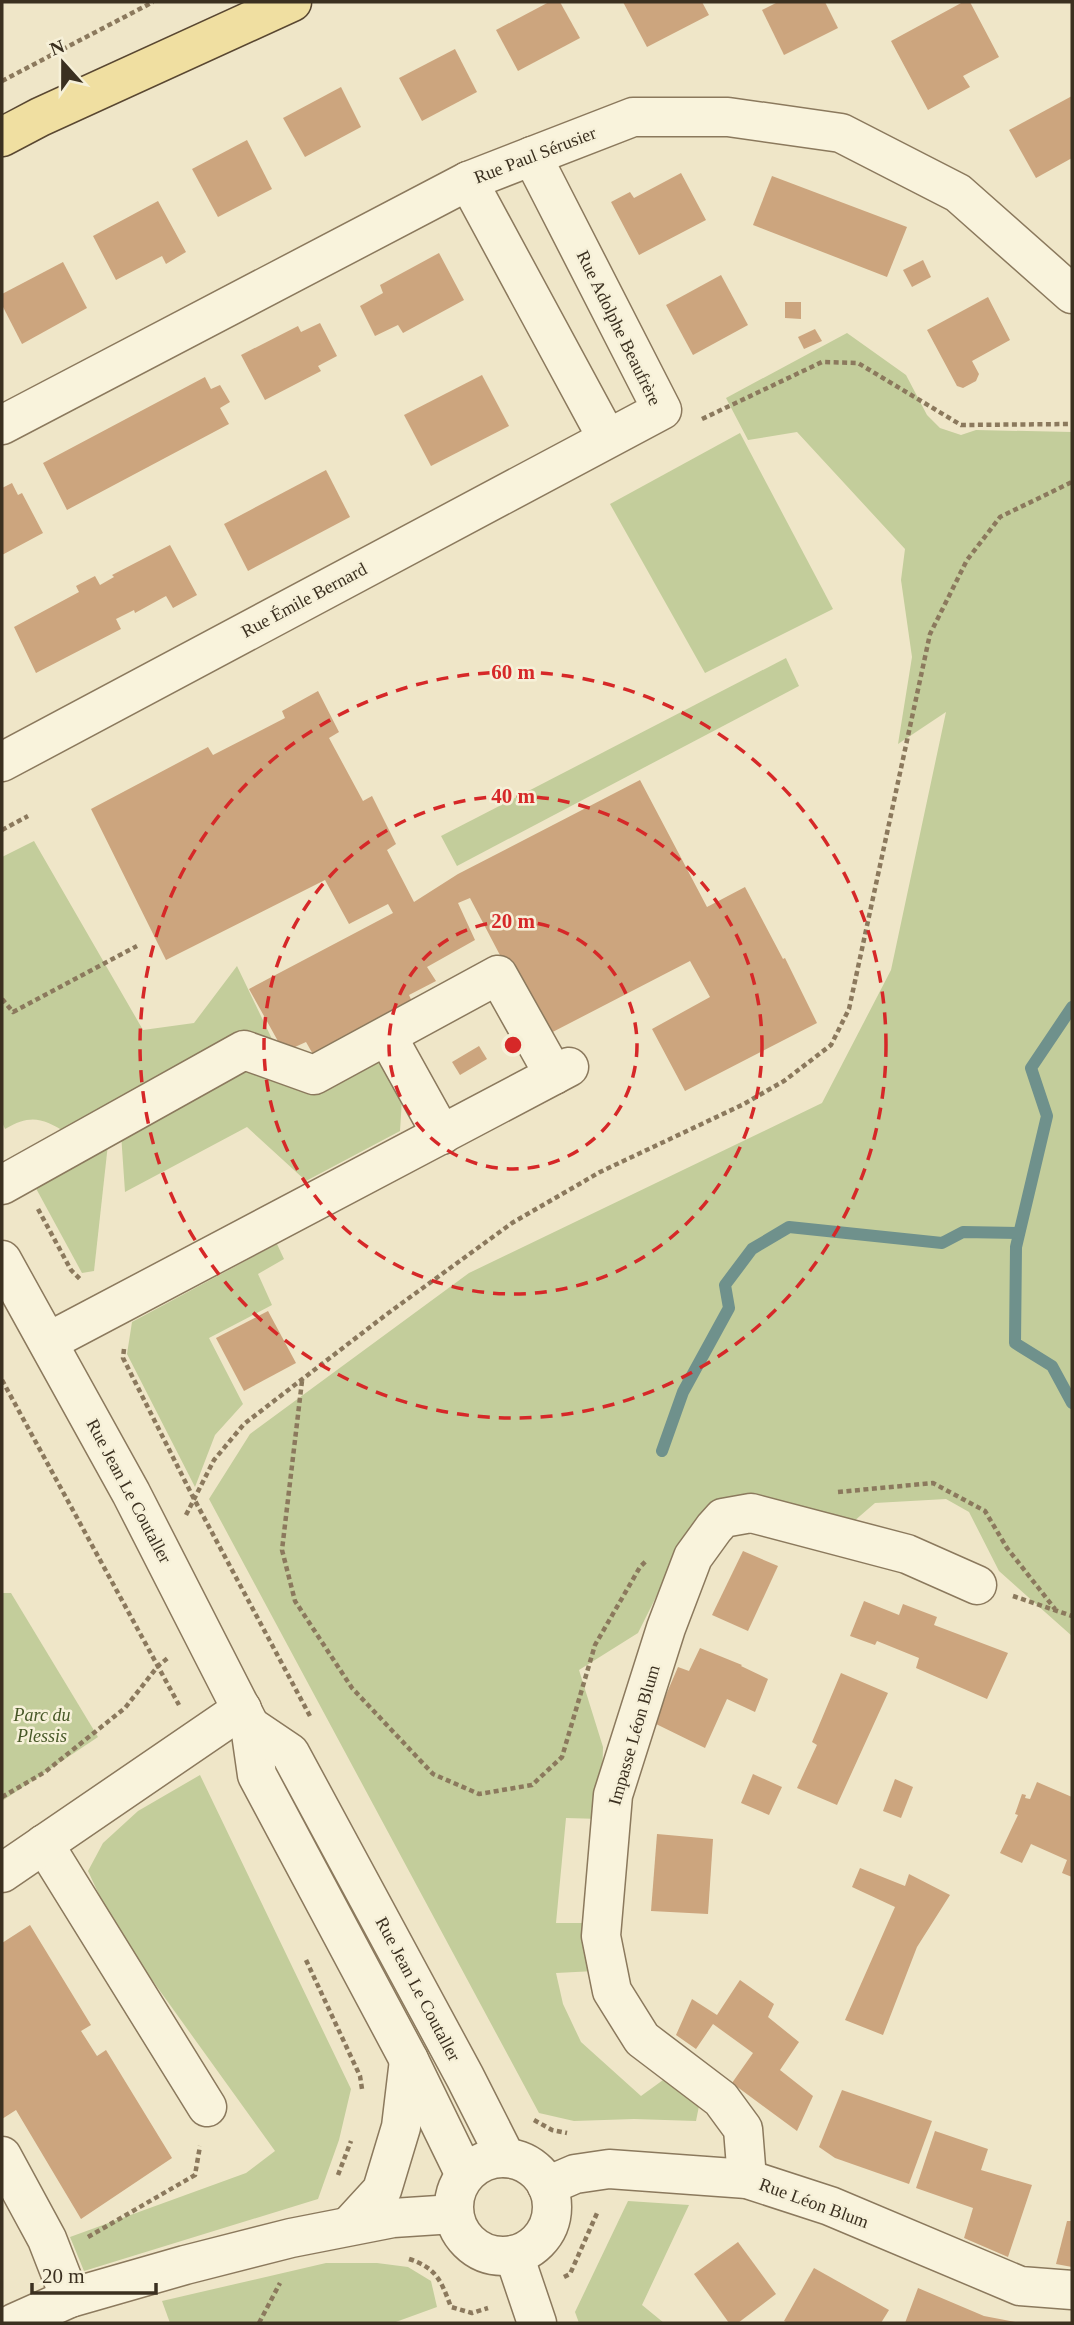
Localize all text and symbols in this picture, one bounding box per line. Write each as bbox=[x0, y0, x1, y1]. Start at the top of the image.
north arrow bbox=[28, 28, 98, 98]
text: N bbox=[47, 35, 68, 60]
street label: Rue Paul Sérusier bbox=[471, 123, 599, 187]
street label: Rue Adolphe Beaufrère bbox=[573, 247, 665, 409]
street label: Rue Émile Bernard bbox=[237, 558, 370, 641]
text: 60 m bbox=[491, 660, 535, 684]
text: 40 m bbox=[491, 784, 535, 808]
text: 20 m bbox=[491, 909, 535, 933]
centre of rings bbox=[501, 1033, 525, 1057]
street label: Rue Jean Le Coutaller bbox=[83, 1415, 175, 1567]
street label: Impasse Léon Blum bbox=[604, 1663, 664, 1807]
park label: Parc du Plessis bbox=[13, 1705, 70, 1746]
street label: Rue Jean Le Coutaller bbox=[372, 1913, 464, 2065]
street label: Rue Léon Blum bbox=[757, 2174, 871, 2232]
scale bar bbox=[32, 2252, 156, 2296]
text: 20 m bbox=[42, 2264, 85, 2288]

